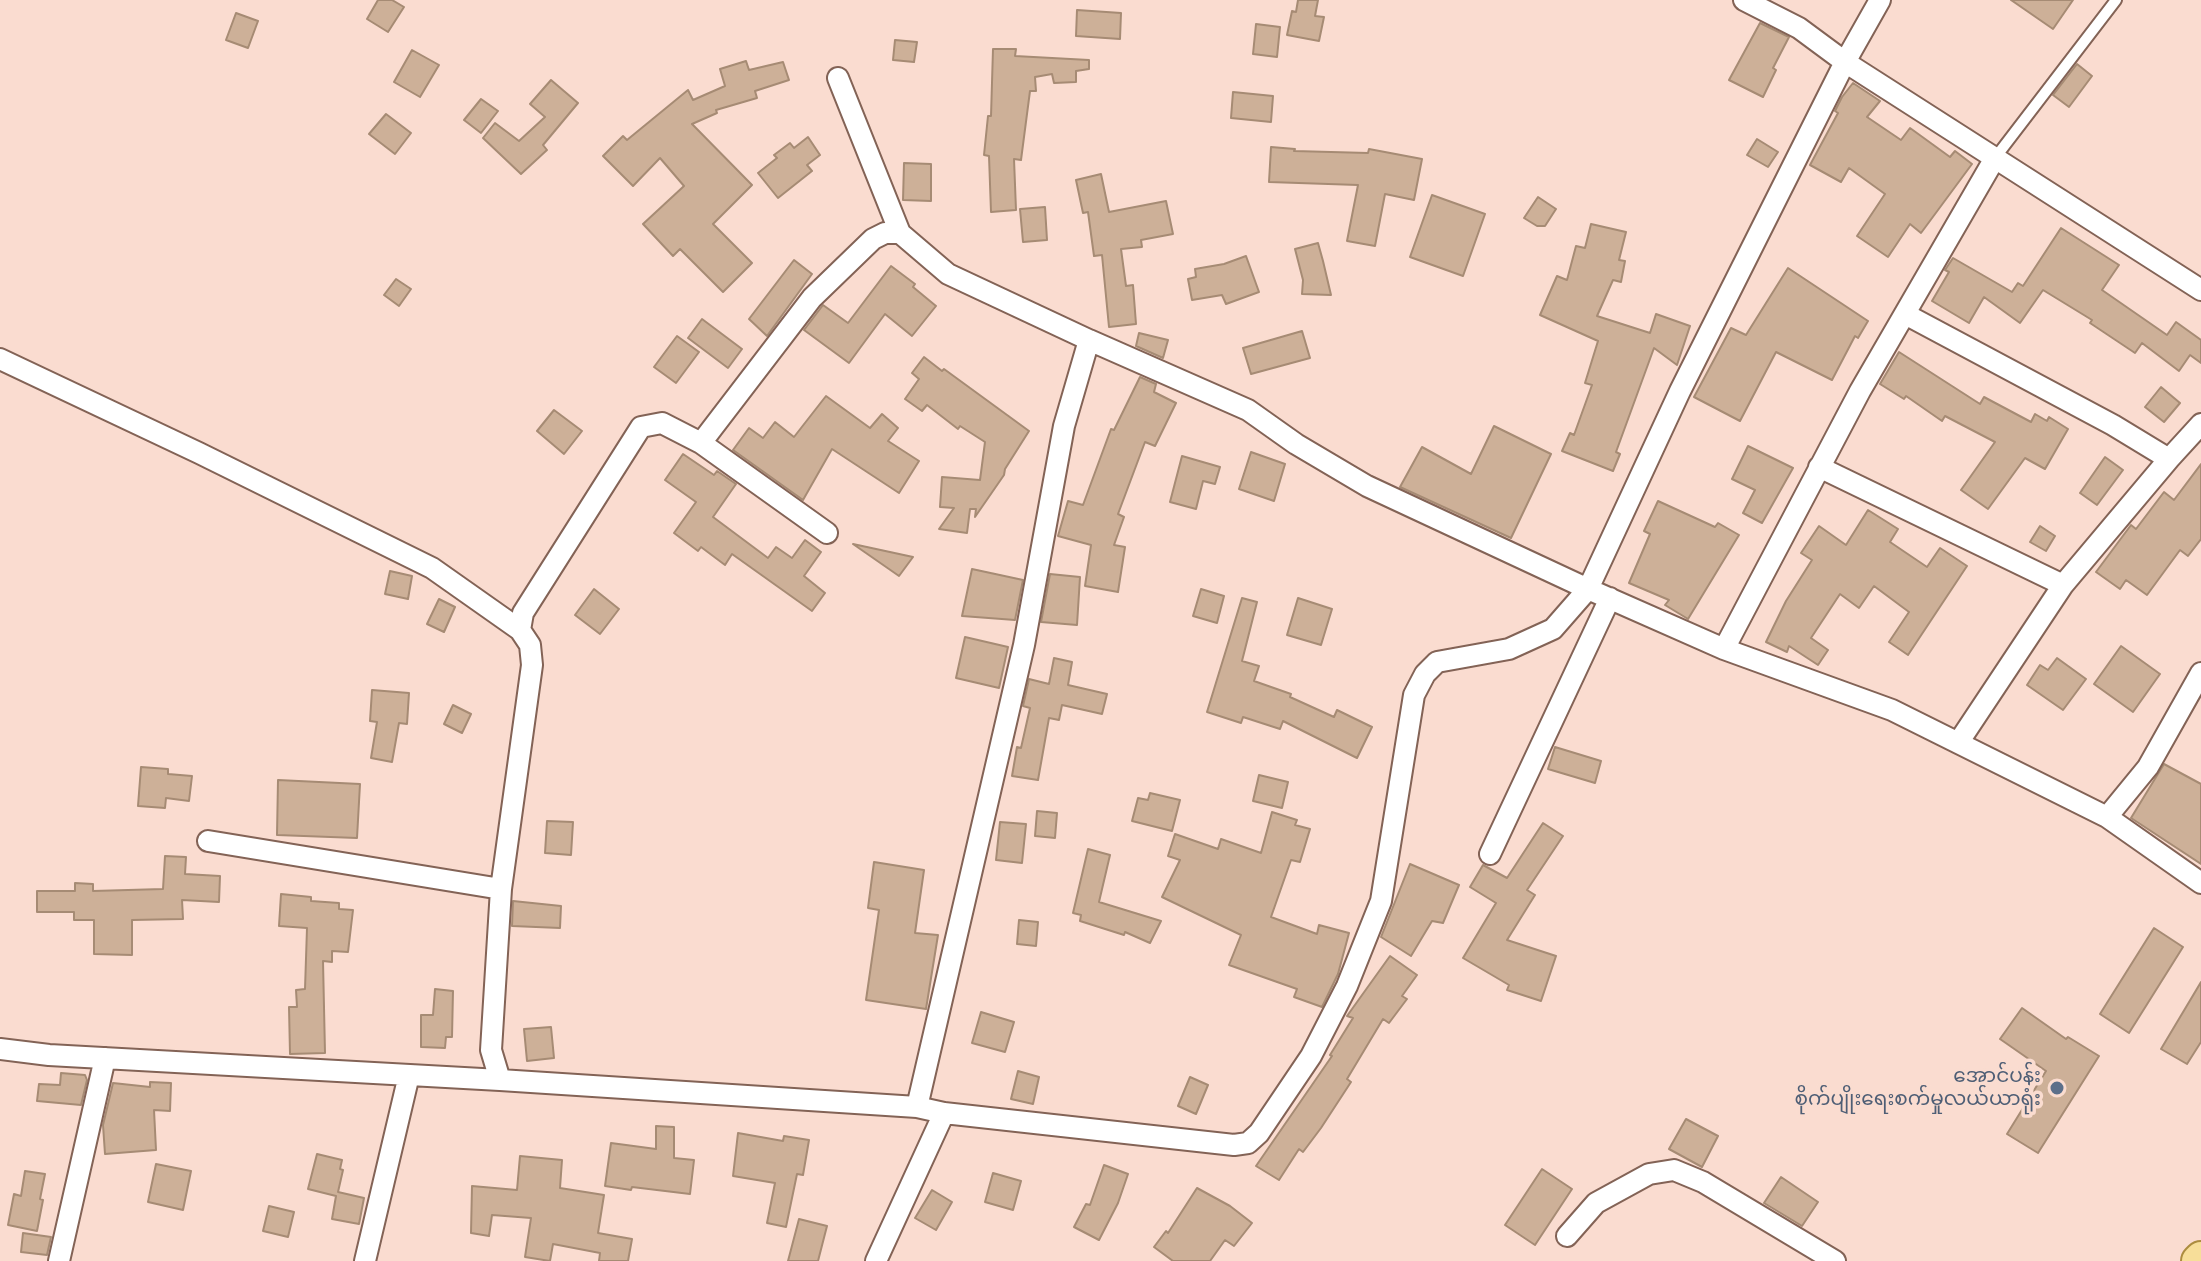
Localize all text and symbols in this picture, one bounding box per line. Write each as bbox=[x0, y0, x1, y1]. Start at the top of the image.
place label: အောင်ပန်း စိုက်ပျိုးရေးစက်မှုလယ်ယာရုံး bbox=[1795, 1064, 2041, 1111]
marker: အောင်ပန်း စိုက်ပျိုးရေးစက်မှုလယ်ယာရုံး bbox=[2048, 1079, 2066, 1097]

